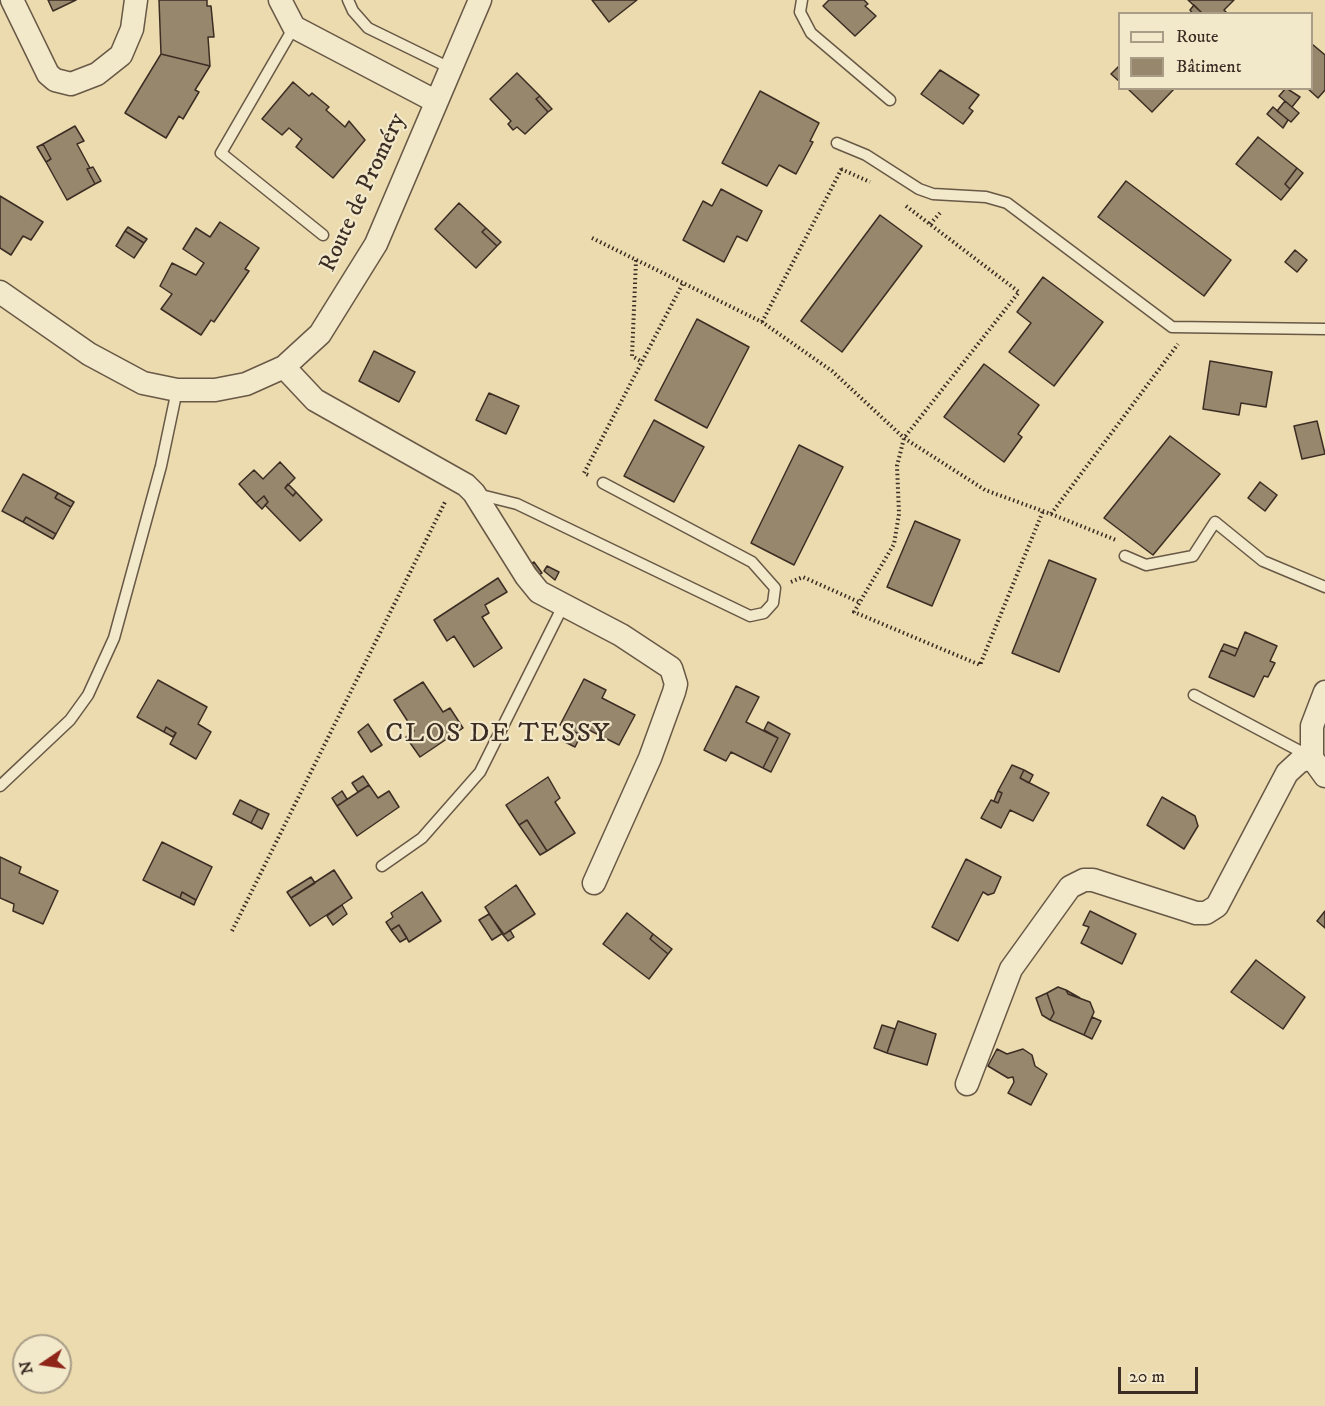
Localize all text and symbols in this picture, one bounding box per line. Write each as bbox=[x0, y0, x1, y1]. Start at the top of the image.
legend bbox=[1118, 12, 1313, 90]
text: Route bbox=[1176, 26, 1219, 48]
text: Bâtiment bbox=[1176, 56, 1241, 78]
street label: Route de Proméry bbox=[315, 109, 413, 277]
district label: CLOS DE TESSY bbox=[385, 719, 611, 751]
north arrow bbox=[12, 1334, 72, 1394]
scale bar bbox=[1121, 1355, 1200, 1393]
text: N bbox=[15, 1359, 38, 1376]
text: 20 m bbox=[1129, 1366, 1165, 1388]

